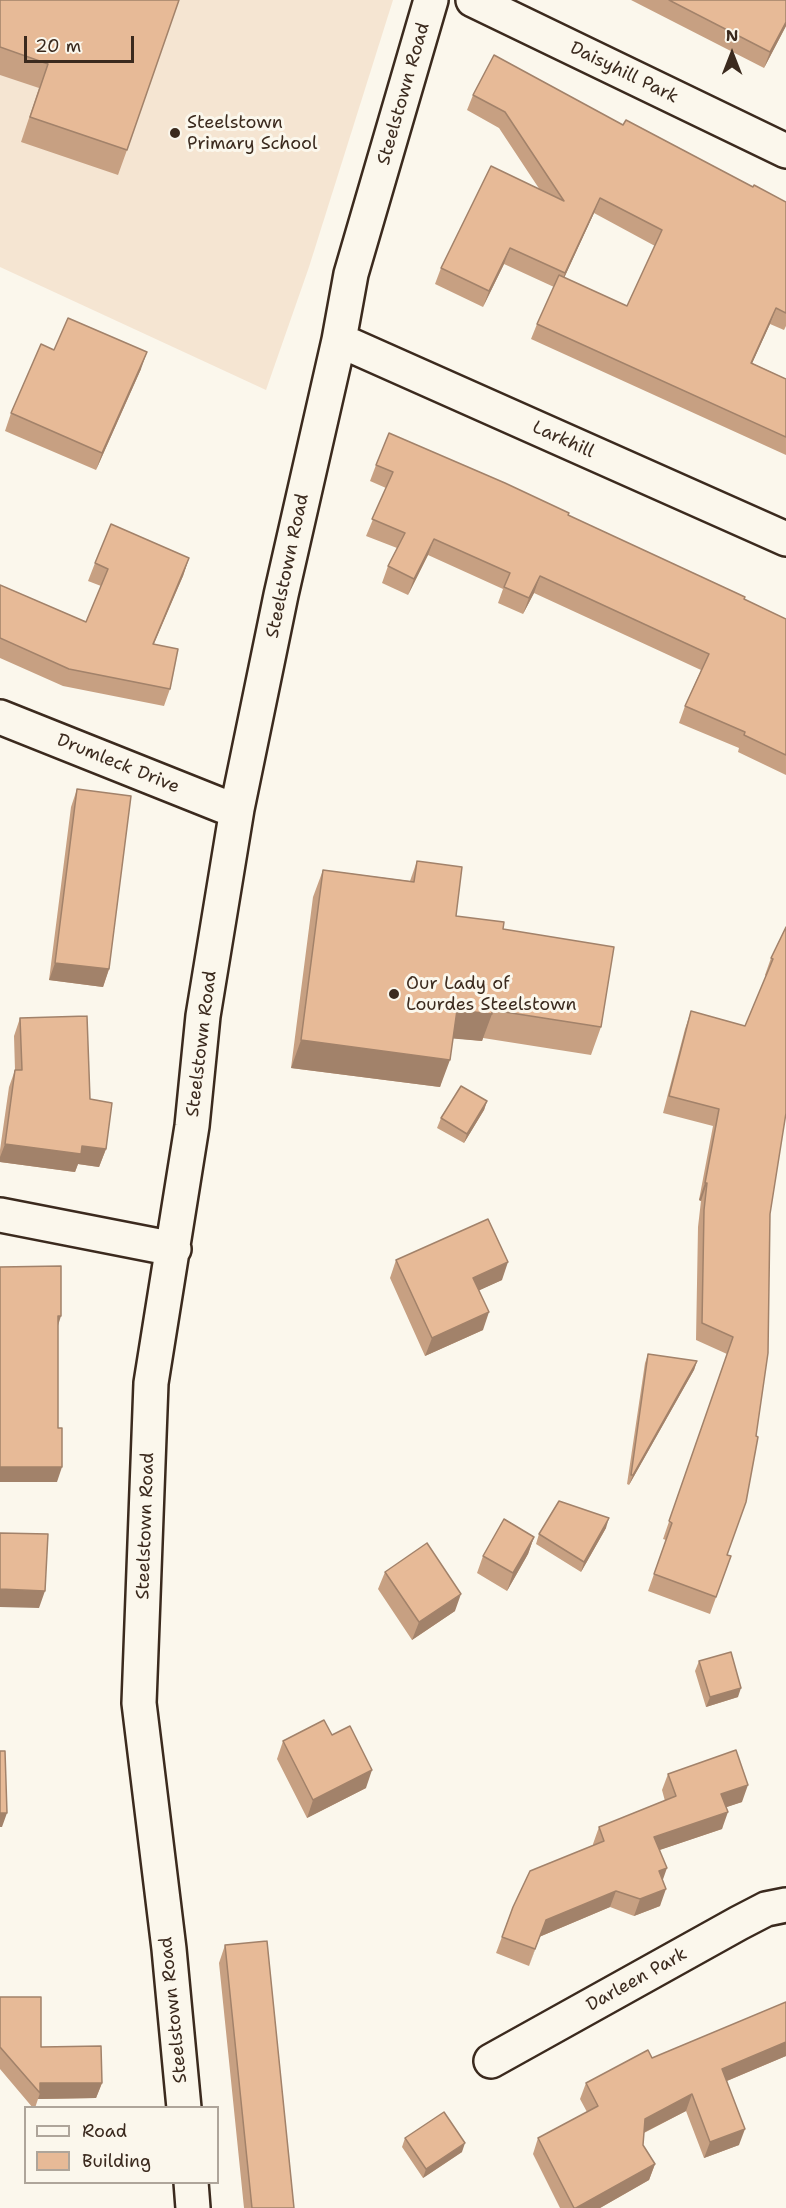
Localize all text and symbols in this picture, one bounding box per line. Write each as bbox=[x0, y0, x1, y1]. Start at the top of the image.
street label: Steelstown Road bbox=[373, 20, 435, 168]
scale bar bbox=[27, 24, 136, 62]
north arrow bbox=[702, 24, 762, 84]
text: N bbox=[726, 25, 738, 46]
text: 20 m bbox=[35, 34, 81, 58]
street label: Daisyhill Park bbox=[566, 37, 682, 109]
place label: Steelstown Primary School bbox=[187, 112, 317, 154]
marker: Steelstown Primary School bbox=[168, 126, 182, 140]
street label: Larkhill bbox=[529, 417, 597, 463]
street label: Steelstown Road bbox=[262, 492, 314, 640]
street label: Drumleck Drive bbox=[54, 730, 182, 798]
street label: Steelstown Road bbox=[182, 970, 222, 1118]
place label: Our Lady of Lourdes Steelstown bbox=[406, 973, 576, 1016]
marker: Our Lady of Lourdes Steelstown bbox=[387, 987, 401, 1001]
street label: Steelstown Road bbox=[133, 1452, 159, 1600]
street label: Steelstown Road bbox=[156, 1936, 192, 2084]
street label: Darleen Park bbox=[583, 1944, 691, 2016]
legend bbox=[24, 2106, 219, 2184]
text: Road bbox=[82, 2119, 127, 2143]
text: Building bbox=[82, 2149, 151, 2173]

